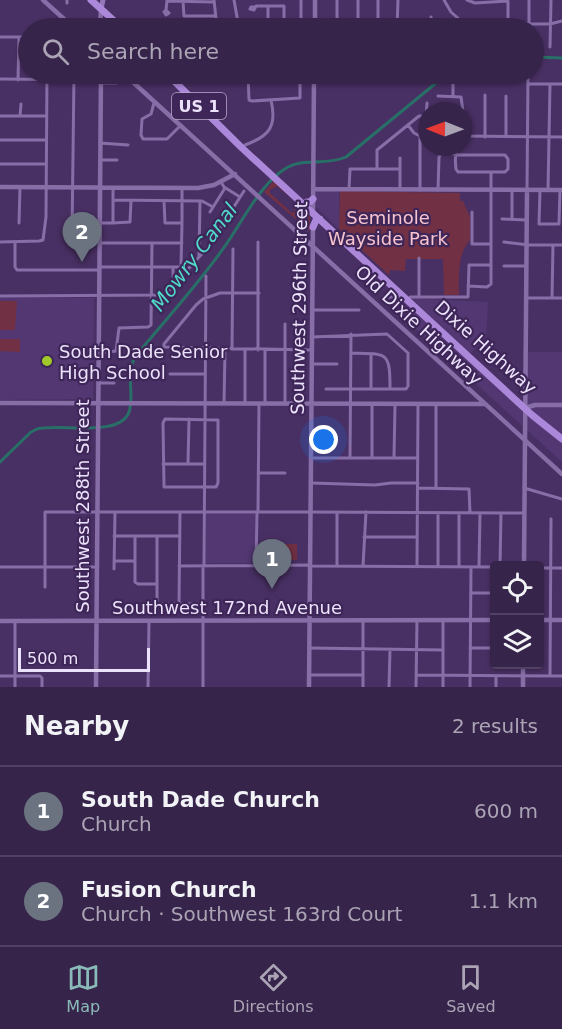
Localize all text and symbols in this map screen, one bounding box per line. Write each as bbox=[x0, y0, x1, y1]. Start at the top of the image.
search box bbox=[18, 18, 544, 84]
icon: search bbox=[39, 35, 72, 68]
text: Search here bbox=[87, 39, 219, 64]
road number: US 1 bbox=[172, 93, 226, 119]
north arrow bbox=[418, 102, 472, 156]
water label: Mowry Canal bbox=[146, 198, 243, 316]
street label: Southwest 296th Street bbox=[287, 201, 311, 415]
park label: Seminole Wayside Park bbox=[328, 207, 448, 249]
pin: 2 bbox=[62, 212, 101, 262]
street label: Old Dixie Highway bbox=[351, 261, 487, 389]
street label: Dixie Highway bbox=[431, 296, 541, 398]
place label: South Dade Senior High School bbox=[59, 341, 228, 383]
marker: South Dade Senior High School bbox=[40, 354, 54, 368]
street label: Southwest 288th Street bbox=[72, 399, 93, 613]
your location bbox=[309, 425, 338, 454]
pin: 1 bbox=[252, 540, 292, 589]
map controls bbox=[490, 561, 544, 669]
button: locate bbox=[490, 561, 544, 615]
street label: Southwest 172nd Avenue bbox=[112, 597, 342, 618]
button: layers bbox=[490, 615, 544, 669]
scale bar bbox=[18, 645, 150, 672]
text: 500 m bbox=[27, 649, 78, 668]
text: Nearby bbox=[24, 711, 129, 741]
text: 2 results bbox=[452, 714, 538, 738]
text: South Dade Church bbox=[81, 787, 320, 812]
text: 1 bbox=[37, 799, 50, 823]
text: 600 m bbox=[474, 799, 538, 823]
text: Church bbox=[81, 812, 152, 836]
text: Fusion Church bbox=[81, 877, 257, 902]
text: 2 bbox=[37, 889, 50, 913]
text: 1.1 km bbox=[469, 889, 538, 913]
text: Church · Southwest 163rd Court bbox=[81, 902, 402, 926]
tab: Map bbox=[66, 961, 100, 1016]
tab: Directions bbox=[233, 961, 313, 1016]
tab: Saved bbox=[446, 961, 496, 1016]

